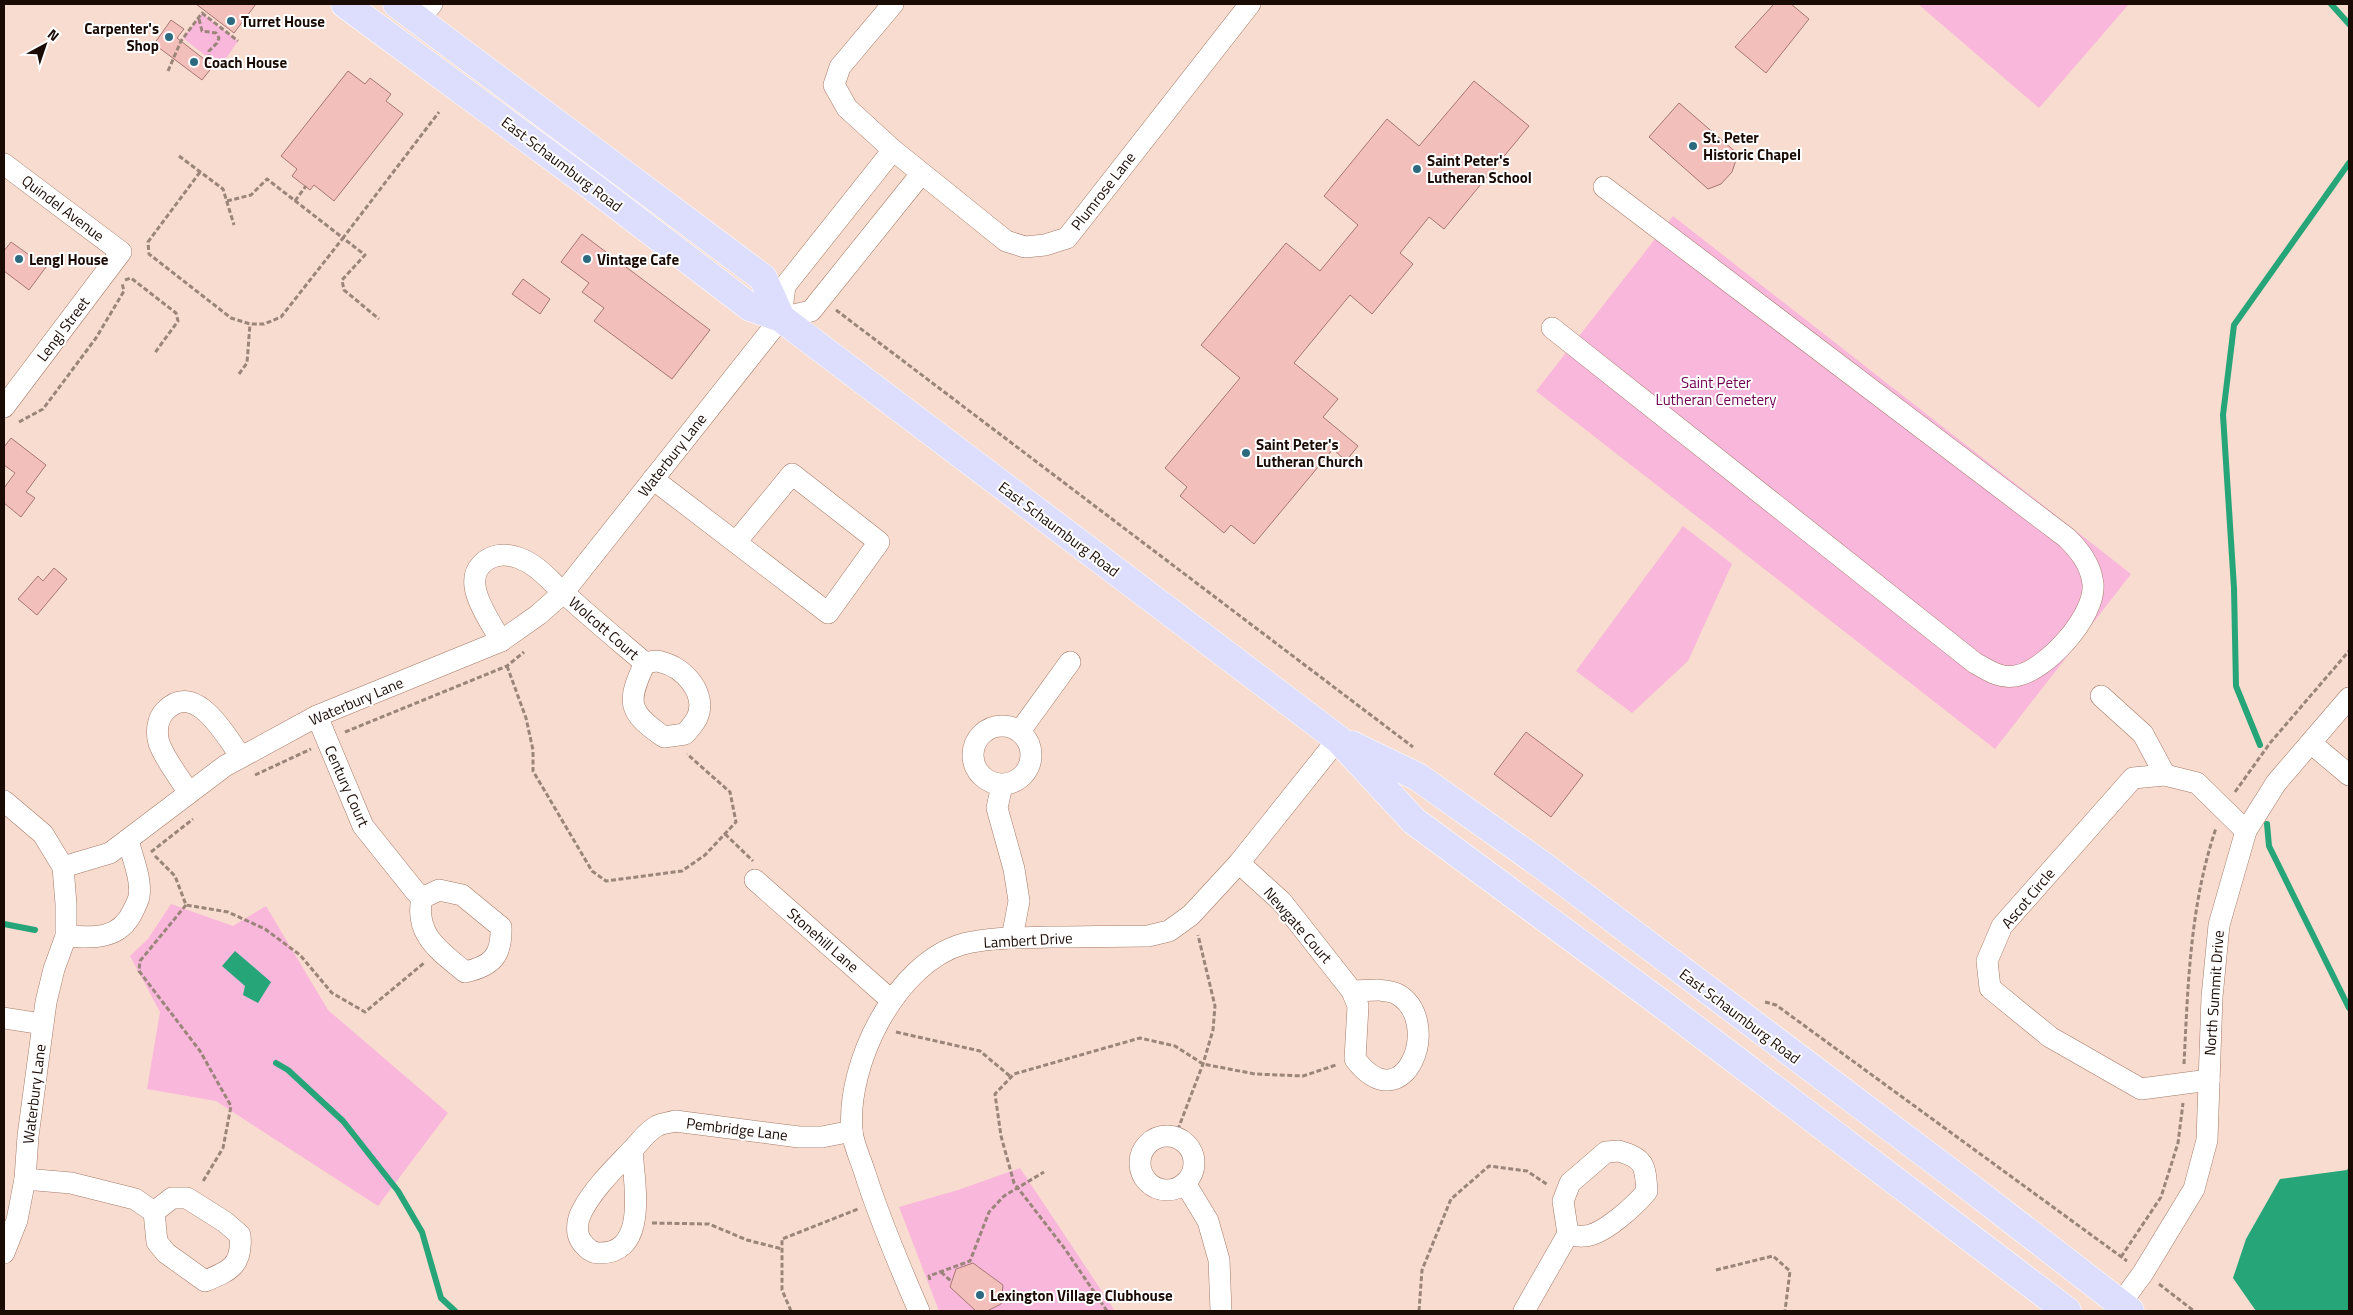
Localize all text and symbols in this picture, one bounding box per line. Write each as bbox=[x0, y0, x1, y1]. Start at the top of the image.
place label: Turret House bbox=[241, 10, 325, 33]
marker: Turret House bbox=[225, 15, 237, 27]
place label: Carpenter's Shop bbox=[84, 17, 159, 57]
north arrow bbox=[20, 20, 70, 70]
text: N bbox=[43, 23, 64, 46]
marker: Carpenter's Shop bbox=[163, 31, 175, 43]
place label: Coach House bbox=[204, 51, 287, 74]
marker: Coach House bbox=[188, 56, 200, 68]
street label: East Schaumburg Road bbox=[497, 111, 627, 217]
place label: St. Peter Historic Chapel bbox=[1703, 126, 1801, 166]
marker: St. Peter Historic Chapel bbox=[1687, 140, 1699, 152]
street label: Plumrose Lane bbox=[1065, 147, 1141, 235]
place label: Saint Peter's Lutheran School bbox=[1427, 149, 1532, 189]
marker: Saint Peter's Lutheran School bbox=[1411, 163, 1423, 175]
street label: Quindel Avenue bbox=[17, 169, 109, 247]
place label: Lengl House bbox=[29, 248, 109, 271]
place label: Vintage Cafe bbox=[597, 248, 679, 271]
marker: Lengl House bbox=[13, 253, 25, 265]
marker: Vintage Cafe bbox=[581, 253, 593, 265]
street label: Lengl Street bbox=[31, 291, 95, 366]
park label: Saint Peter Lutheran Cemetery bbox=[1656, 371, 1776, 411]
street label: Waterbury Lane bbox=[632, 408, 712, 502]
place label: Saint Peter's Lutheran Church bbox=[1256, 433, 1363, 473]
marker: Saint Peter's Lutheran Church bbox=[1240, 447, 1252, 459]
street label: East Schaumburg Road bbox=[994, 476, 1124, 582]
street label: Wolcott Court bbox=[564, 591, 645, 666]
street label: Waterbury Lane bbox=[305, 671, 407, 731]
street label: Century Court bbox=[319, 742, 375, 831]
street label: Ascot Circle bbox=[1996, 863, 2060, 933]
street label: Newgate Court bbox=[1258, 882, 1338, 969]
street label: Stonehill Lane bbox=[782, 902, 864, 978]
street label: Lambert Drive bbox=[983, 926, 1073, 954]
street label: North Summit Drive bbox=[2198, 930, 2230, 1056]
street label: East Schaumburg Road bbox=[1675, 963, 1805, 1069]
street label: Waterbury Lane bbox=[16, 1043, 52, 1145]
street label: Pembridge Lane bbox=[685, 1111, 789, 1147]
place label: Lexington Village Clubhouse bbox=[990, 1284, 1173, 1307]
marker: Lexington Village Clubhouse bbox=[974, 1289, 986, 1301]

